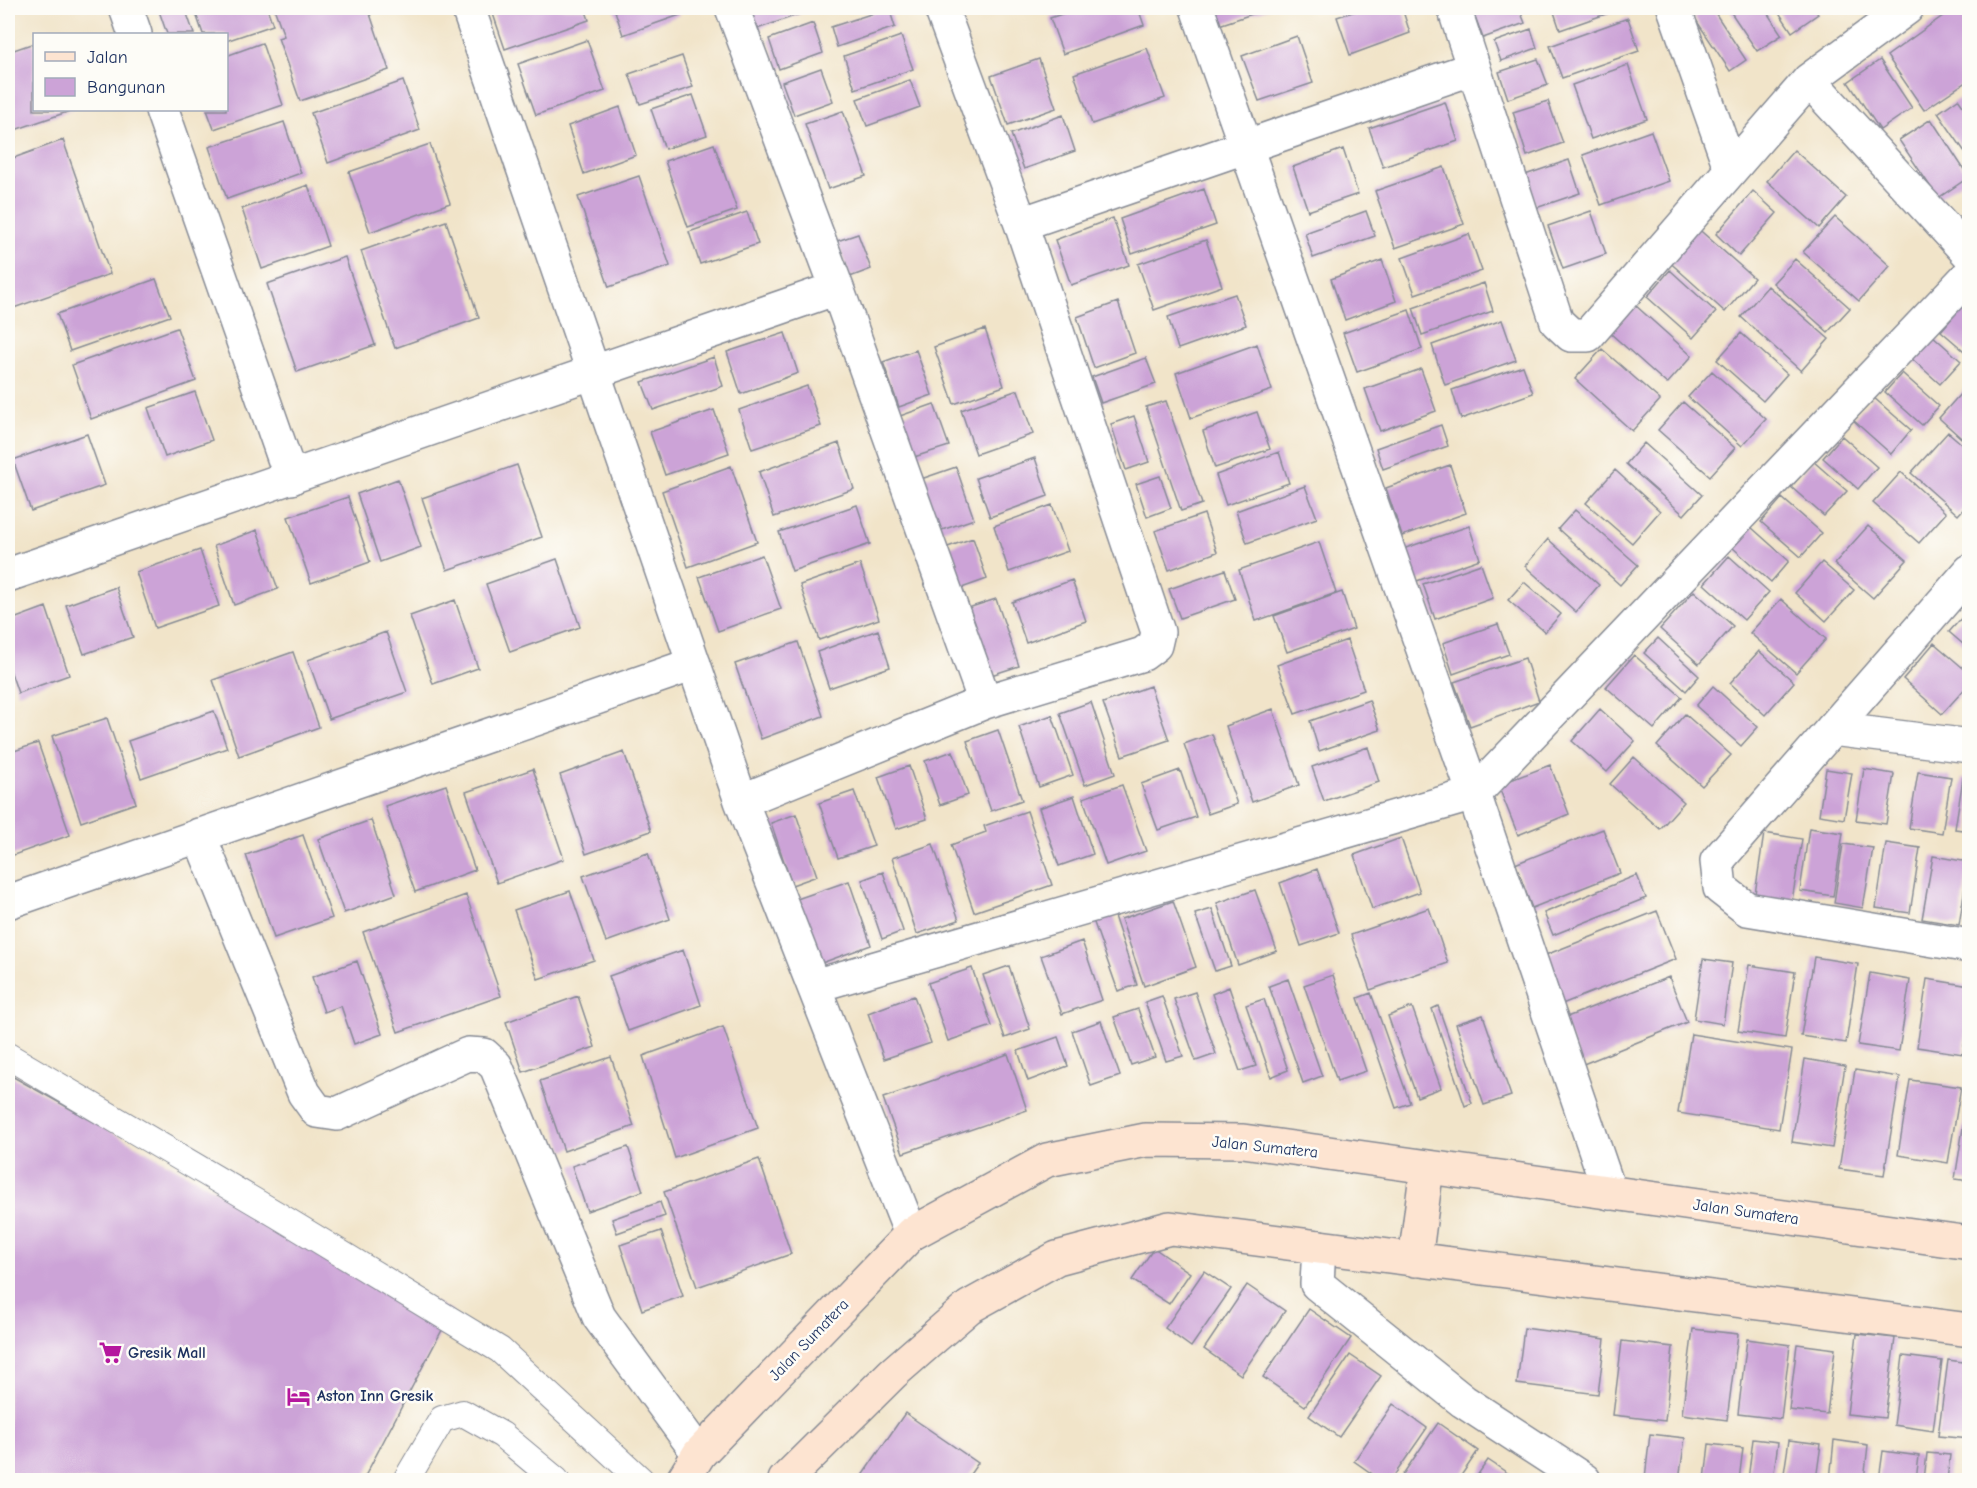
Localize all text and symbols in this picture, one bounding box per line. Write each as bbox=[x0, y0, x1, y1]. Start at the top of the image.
legend bbox=[33, 33, 228, 111]
text: Jalan bbox=[87, 47, 128, 68]
text: Bangunan bbox=[87, 77, 165, 98]
street label: Jalan Sumatera bbox=[1211, 1132, 1319, 1162]
street label: Jalan Sumatera bbox=[1692, 1196, 1800, 1228]
street label: Jalan Sumatera bbox=[766, 1295, 852, 1385]
supermarket icon: Gresik Mall bbox=[97, 1340, 123, 1366]
place label: Gresik Mall bbox=[128, 1344, 206, 1362]
hotel icon: Aston Inn Gresik bbox=[286, 1383, 312, 1409]
place label: Aston Inn Gresik bbox=[317, 1387, 434, 1405]

